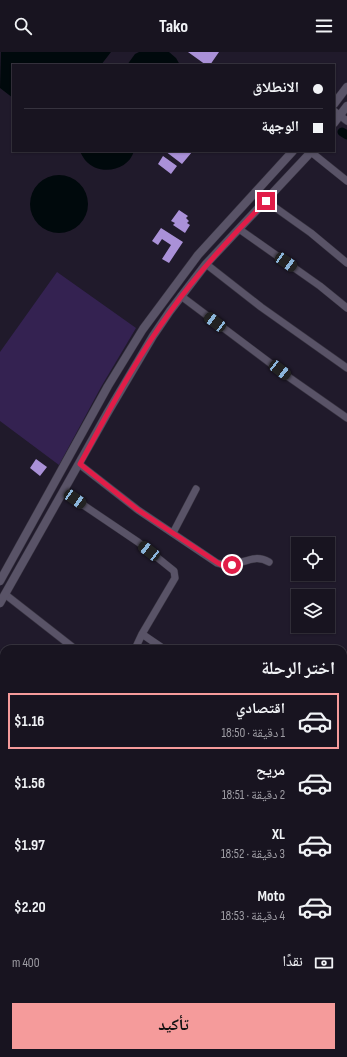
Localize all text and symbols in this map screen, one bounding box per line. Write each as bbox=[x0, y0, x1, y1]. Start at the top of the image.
icon: search bbox=[12, 15, 34, 37]
icon: menu bbox=[313, 15, 335, 37]
text: Tako bbox=[159, 16, 188, 37]
text: الانطلاق bbox=[253, 78, 299, 97]
text: الوجهة bbox=[261, 117, 299, 136]
route end bbox=[257, 192, 275, 210]
car bbox=[273, 250, 299, 274]
car bbox=[202, 310, 228, 334]
car bbox=[267, 358, 293, 382]
car bbox=[62, 487, 88, 511]
map controls bbox=[291, 537, 335, 633]
button: locate bbox=[291, 537, 335, 581]
car bbox=[136, 539, 162, 563]
route start bbox=[223, 556, 241, 574]
button: layers bbox=[291, 589, 335, 633]
text: اختر الرحلة bbox=[261, 658, 335, 679]
text: اقتصادي bbox=[236, 699, 285, 718]
icon: car bbox=[297, 703, 333, 739]
text: $1.16 bbox=[14, 712, 44, 731]
text: 1 دقيقة · 18:50 bbox=[222, 725, 285, 741]
text: مريح bbox=[256, 761, 285, 780]
icon: car bbox=[297, 765, 333, 801]
text: $1.56 bbox=[14, 774, 45, 793]
text: 2 دقيقة · 18:51 bbox=[222, 787, 285, 803]
text: XL bbox=[272, 825, 285, 844]
icon: car bbox=[297, 827, 333, 863]
text: $1.97 bbox=[14, 836, 45, 855]
text: 3 دقيقة · 18:52 bbox=[221, 846, 285, 862]
text: Moto bbox=[258, 887, 285, 906]
icon: car bbox=[297, 889, 333, 925]
text: $2.20 bbox=[14, 898, 46, 917]
text: 4 دقيقة · 18:53 bbox=[221, 908, 285, 924]
text: نقدًا bbox=[282, 952, 303, 971]
icon: cash bbox=[313, 952, 335, 974]
text: 400 m bbox=[12, 955, 39, 971]
button: تأكيد bbox=[12, 1003, 335, 1049]

